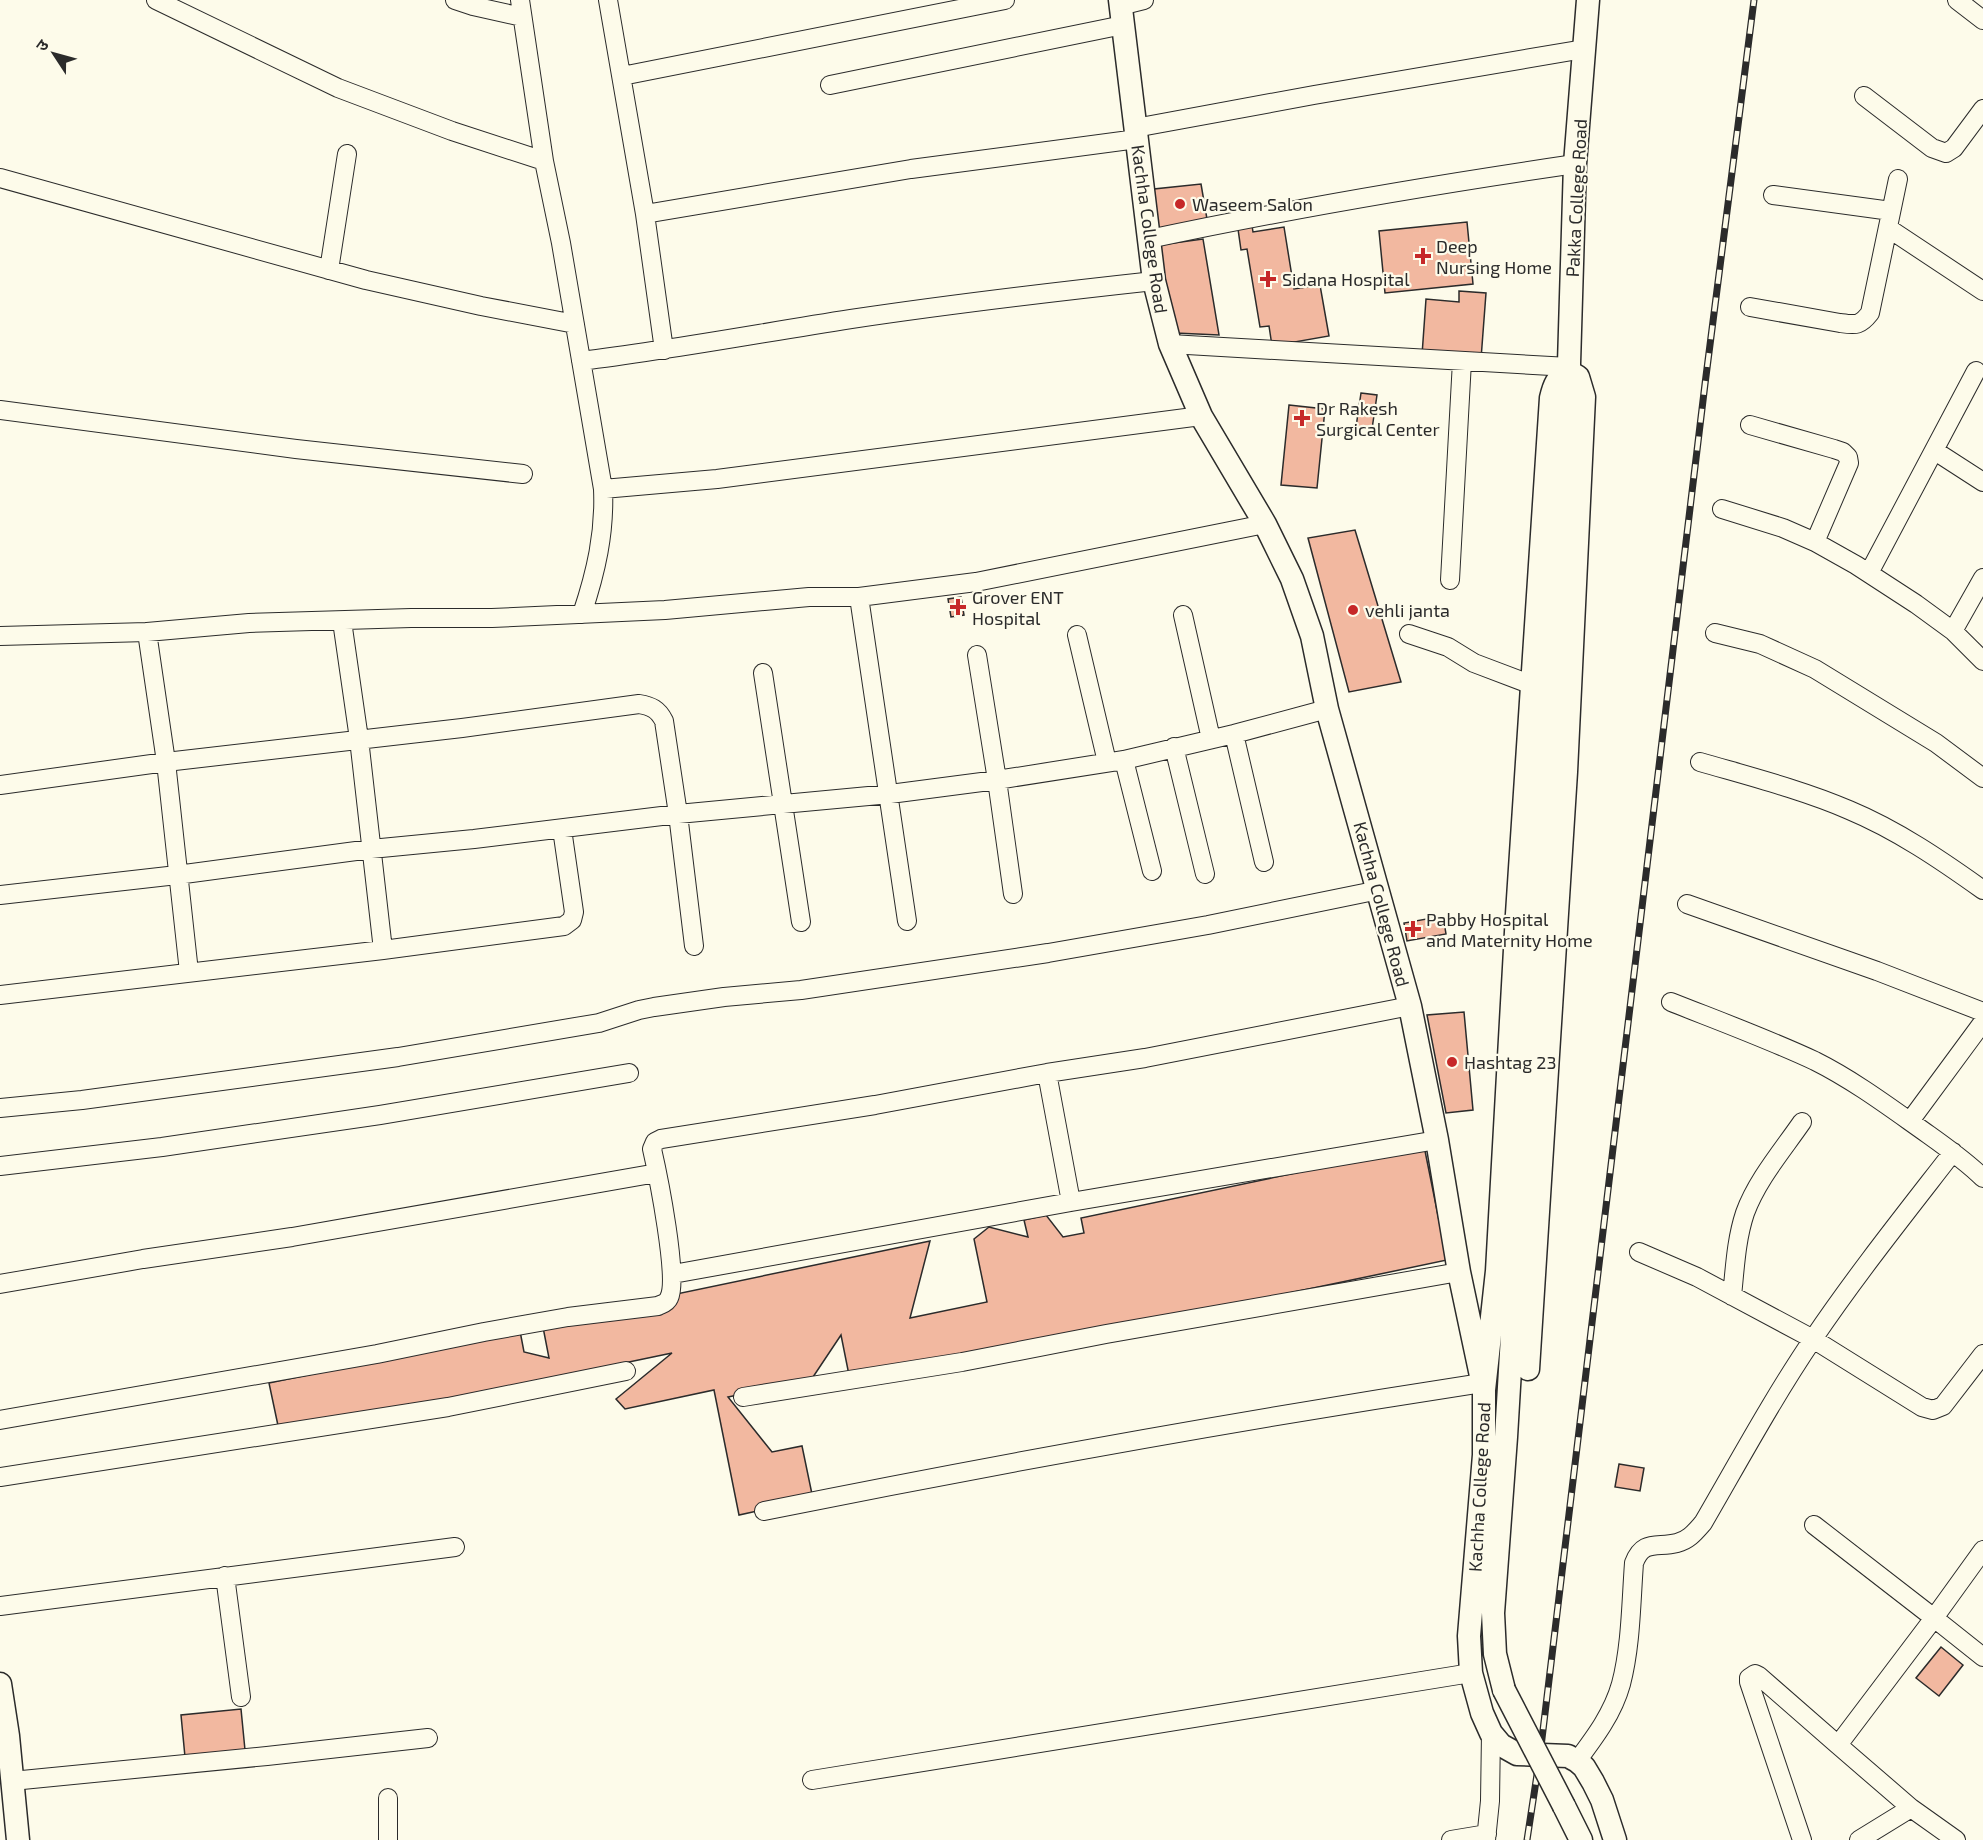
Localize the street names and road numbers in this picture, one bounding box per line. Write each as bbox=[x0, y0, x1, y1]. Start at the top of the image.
street label: Pakka College Road bbox=[1561, 118, 1591, 278]
street label: Kachha College Road bbox=[1127, 143, 1173, 315]
street label: Kachha College Road bbox=[1349, 819, 1415, 989]
street label: Kachha College Road bbox=[1464, 1401, 1494, 1573]

